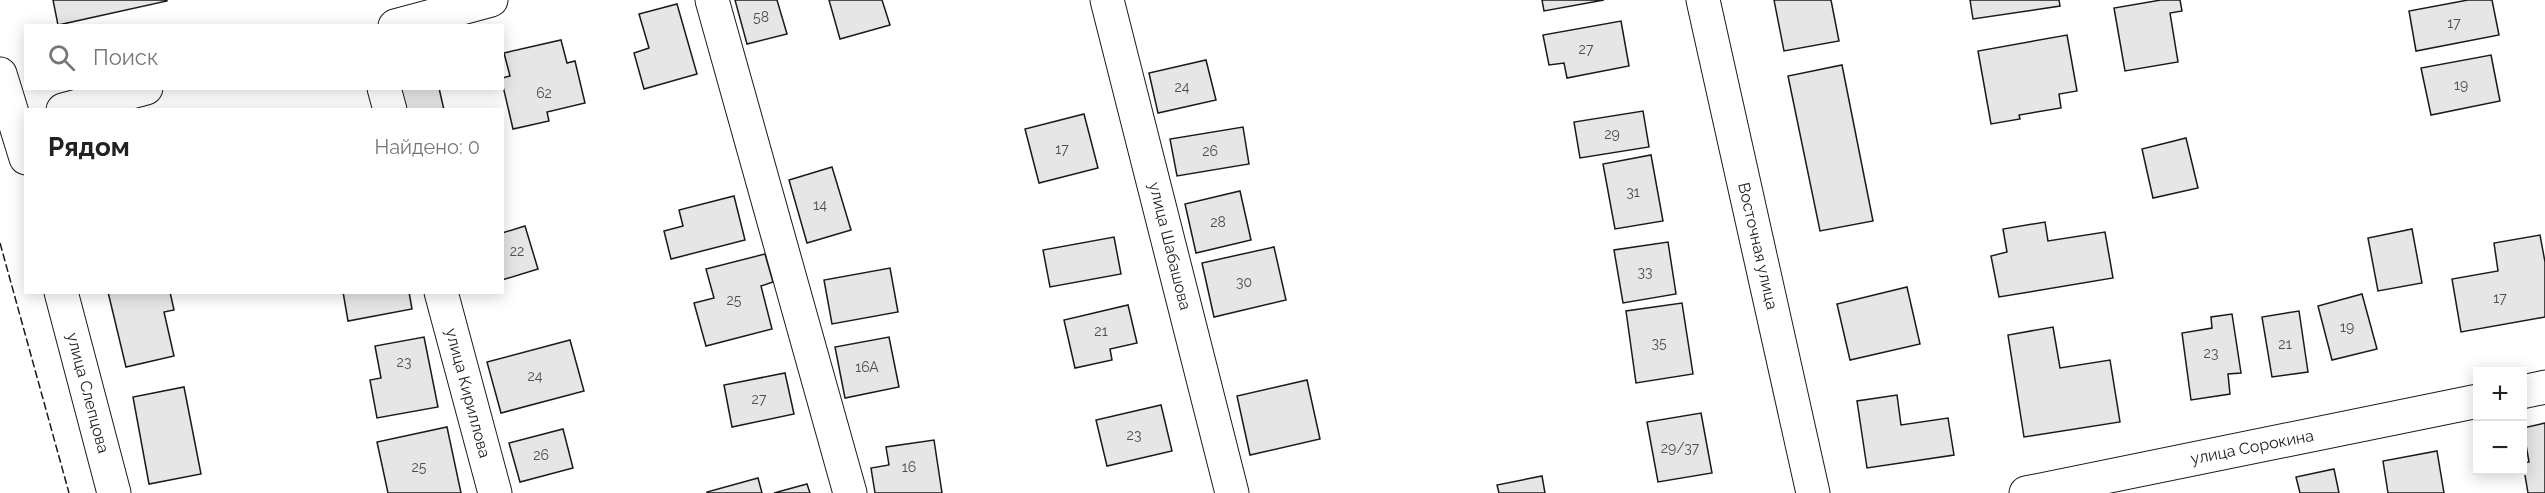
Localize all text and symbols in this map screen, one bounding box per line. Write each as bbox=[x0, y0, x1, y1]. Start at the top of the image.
house number: 58 bbox=[753, 9, 769, 25]
house number: 17 bbox=[2447, 15, 2461, 31]
search box bbox=[24, 24, 504, 90]
icon: search bbox=[45, 41, 78, 74]
house number: 27 bbox=[1579, 41, 1594, 57]
text: Поиск bbox=[93, 44, 158, 70]
house number: 19 bbox=[2454, 77, 2468, 93]
house number: 24 bbox=[1175, 79, 1190, 95]
house number: 62 bbox=[536, 85, 552, 101]
house number: 29 bbox=[1604, 126, 1620, 142]
text: Рядом bbox=[48, 132, 130, 162]
text: Найдено: 0 bbox=[375, 135, 480, 159]
house number: 17 bbox=[1055, 141, 1069, 157]
house number: 26 bbox=[1202, 143, 1218, 159]
street label: улица Шабашова bbox=[1145, 180, 1195, 312]
street label: Восточная улица bbox=[1734, 181, 1782, 311]
house number: 31 bbox=[1626, 184, 1640, 200]
house number: 14 bbox=[813, 197, 827, 213]
house number: 28 bbox=[1210, 214, 1226, 230]
house number: 22 bbox=[510, 243, 524, 259]
house number: 33 bbox=[1638, 264, 1652, 280]
house number: 30 bbox=[1236, 274, 1252, 290]
house number: 17 bbox=[2493, 290, 2507, 306]
house number: 25 bbox=[727, 292, 742, 308]
house number: 19 bbox=[2340, 319, 2354, 335]
house number: 21 bbox=[1094, 323, 1108, 339]
street label: улица Кириллова bbox=[442, 326, 494, 460]
street label: улица Слепцова bbox=[63, 331, 113, 455]
house number: 35 bbox=[1651, 335, 1667, 351]
house number: 21 bbox=[2278, 336, 2292, 352]
house number: 23 bbox=[2204, 345, 2218, 361]
house number: 23 bbox=[397, 354, 411, 370]
house number: 16А bbox=[855, 359, 879, 375]
map controls bbox=[2473, 367, 2527, 475]
button: + bbox=[2473, 367, 2527, 421]
house number: 24 bbox=[528, 368, 543, 384]
house number: 27 bbox=[752, 391, 767, 407]
button: − bbox=[2473, 421, 2527, 475]
street label: улица Сорокина bbox=[2189, 426, 2315, 468]
house number: 23 bbox=[1127, 427, 1141, 443]
house number: 29/37 bbox=[1661, 440, 1700, 456]
house number: 26 bbox=[533, 447, 549, 463]
house number: 25 bbox=[412, 459, 427, 475]
house number: 16 bbox=[902, 459, 916, 475]

